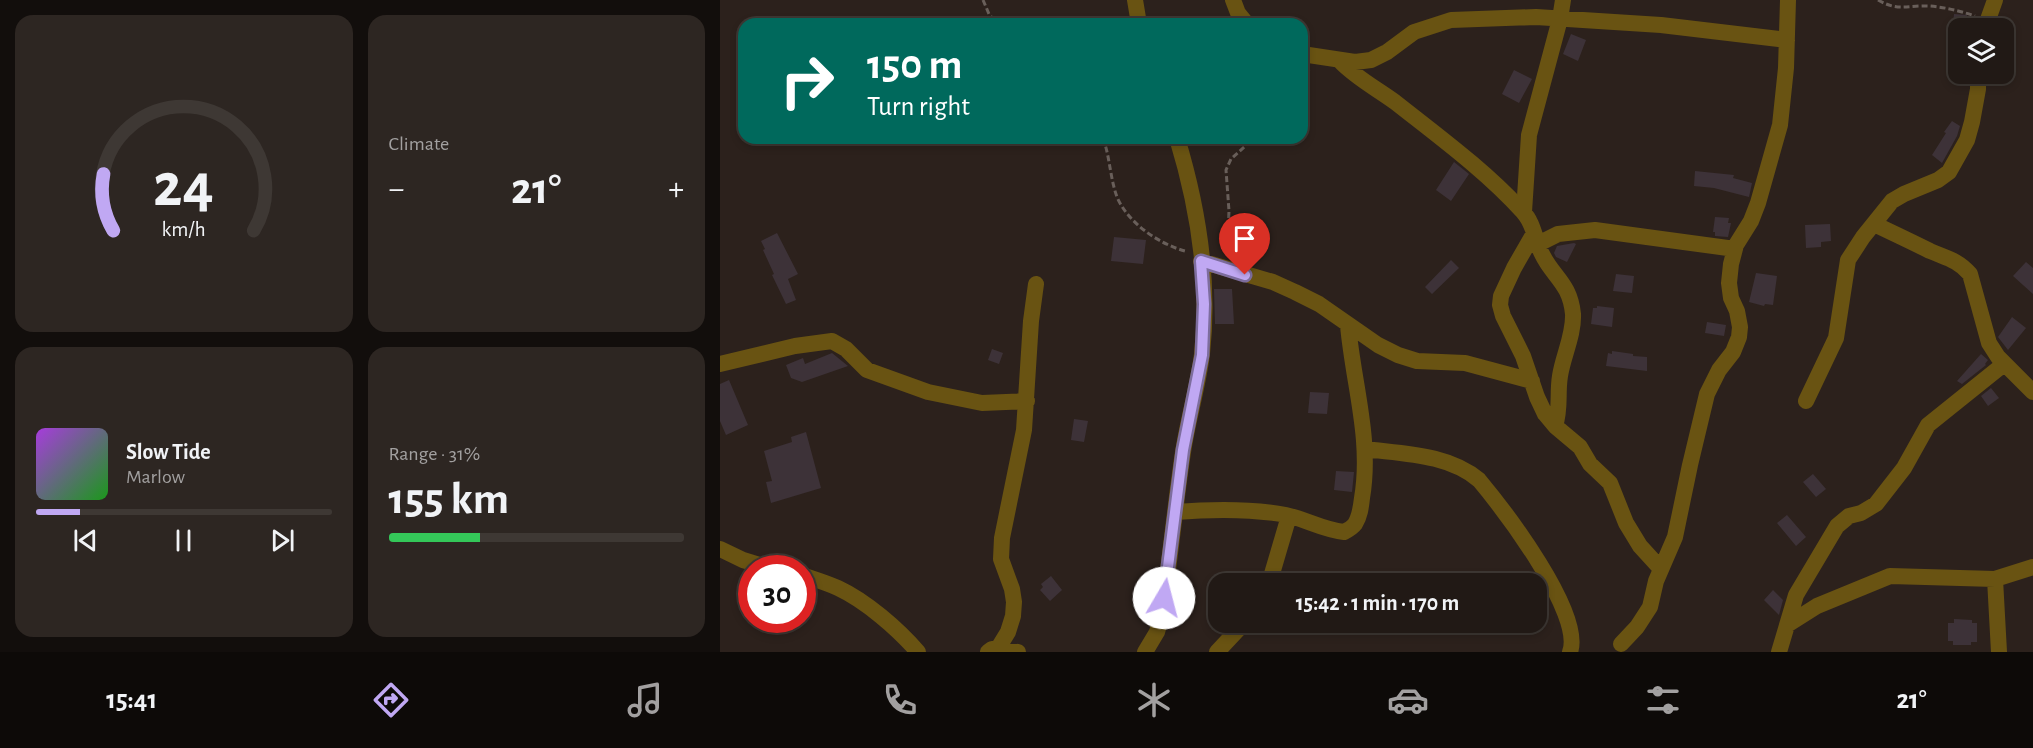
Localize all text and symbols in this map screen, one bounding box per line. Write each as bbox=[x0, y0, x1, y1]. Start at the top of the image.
map controls bbox=[1948, 18, 2014, 84]
button: layers bbox=[1948, 18, 2014, 84]
icon: right bbox=[768, 42, 846, 120]
text: 150 m bbox=[867, 44, 962, 86]
text: Turn right bbox=[867, 93, 970, 120]
text: Climate bbox=[389, 134, 449, 154]
text: 24 bbox=[153, 155, 214, 217]
text: 21° bbox=[511, 167, 562, 212]
text: − bbox=[389, 173, 404, 206]
text: + bbox=[668, 173, 684, 206]
pin bbox=[1219, 213, 1270, 275]
text: km/h bbox=[162, 219, 206, 240]
icon: arrive bbox=[1228, 222, 1261, 255]
text: Slow Tide bbox=[126, 441, 211, 463]
text: Range · 31% bbox=[389, 444, 480, 464]
text: Marlow bbox=[126, 467, 185, 487]
text: 155 km bbox=[389, 477, 509, 522]
icon: previous bbox=[69, 524, 102, 557]
icon: pause bbox=[167, 524, 200, 557]
icon: next bbox=[266, 524, 299, 557]
speed limit sign: 30 bbox=[738, 555, 816, 633]
position arrow bbox=[1132, 566, 1196, 630]
text: 15:42 · 1 min · 170 m bbox=[1296, 592, 1459, 614]
icon: directions bbox=[370, 679, 412, 721]
icon: music bbox=[624, 679, 666, 721]
icon: phone bbox=[879, 679, 921, 721]
icon: climate bbox=[1133, 679, 1175, 721]
icon: car bbox=[1387, 679, 1429, 721]
icon: filters bbox=[1642, 679, 1684, 721]
text: 15:41 bbox=[106, 686, 157, 713]
text: 21° bbox=[1896, 686, 1927, 713]

